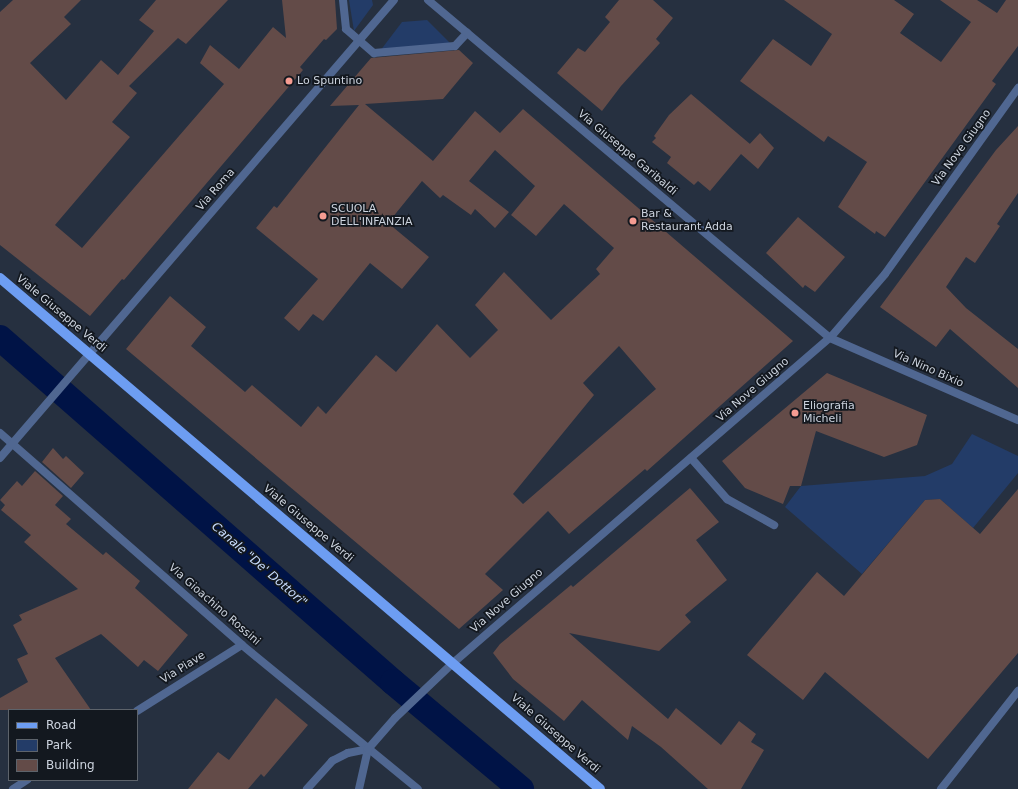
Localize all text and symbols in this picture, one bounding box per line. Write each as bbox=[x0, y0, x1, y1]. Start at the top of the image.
place label: Lo Spuntino bbox=[297, 74, 362, 88]
marker: Lo Spuntino bbox=[284, 76, 294, 86]
street label: Via Nove Giugno bbox=[930, 107, 994, 189]
street label: Via Giuseppe Garibaldi bbox=[575, 108, 679, 198]
street label: Via Roma bbox=[194, 166, 238, 214]
place label: SCUOLA DELL'INFANZIA bbox=[331, 203, 413, 229]
place label: Bar & Restaurant Adda bbox=[641, 208, 733, 234]
marker: SCUOLA DELL'INFANZIA bbox=[318, 211, 328, 221]
marker: Bar & Restaurant Adda bbox=[628, 216, 638, 226]
street label: Viale Giuseppe Verdi bbox=[13, 272, 109, 356]
street label: Via Nino Bixio bbox=[891, 348, 965, 390]
street label: Via Nove Giugno bbox=[714, 355, 792, 425]
place label: Eliografia Micheli bbox=[803, 400, 855, 426]
marker: Eliografia Micheli bbox=[790, 408, 800, 418]
street label: Viale Giuseppe Verdi bbox=[260, 482, 356, 566]
water label: Canale "De' Dottori" bbox=[208, 520, 310, 610]
street label: Via Gioachino Rossini bbox=[165, 562, 263, 648]
street label: Via Nove Giugno bbox=[468, 566, 546, 636]
street label: Via Piave bbox=[158, 649, 208, 687]
street label: Viale Giuseppe Verdi bbox=[508, 692, 602, 776]
legend bbox=[8, 709, 138, 781]
text: Road bbox=[46, 718, 76, 732]
text: Park bbox=[46, 738, 72, 752]
text: Building bbox=[46, 758, 95, 772]

